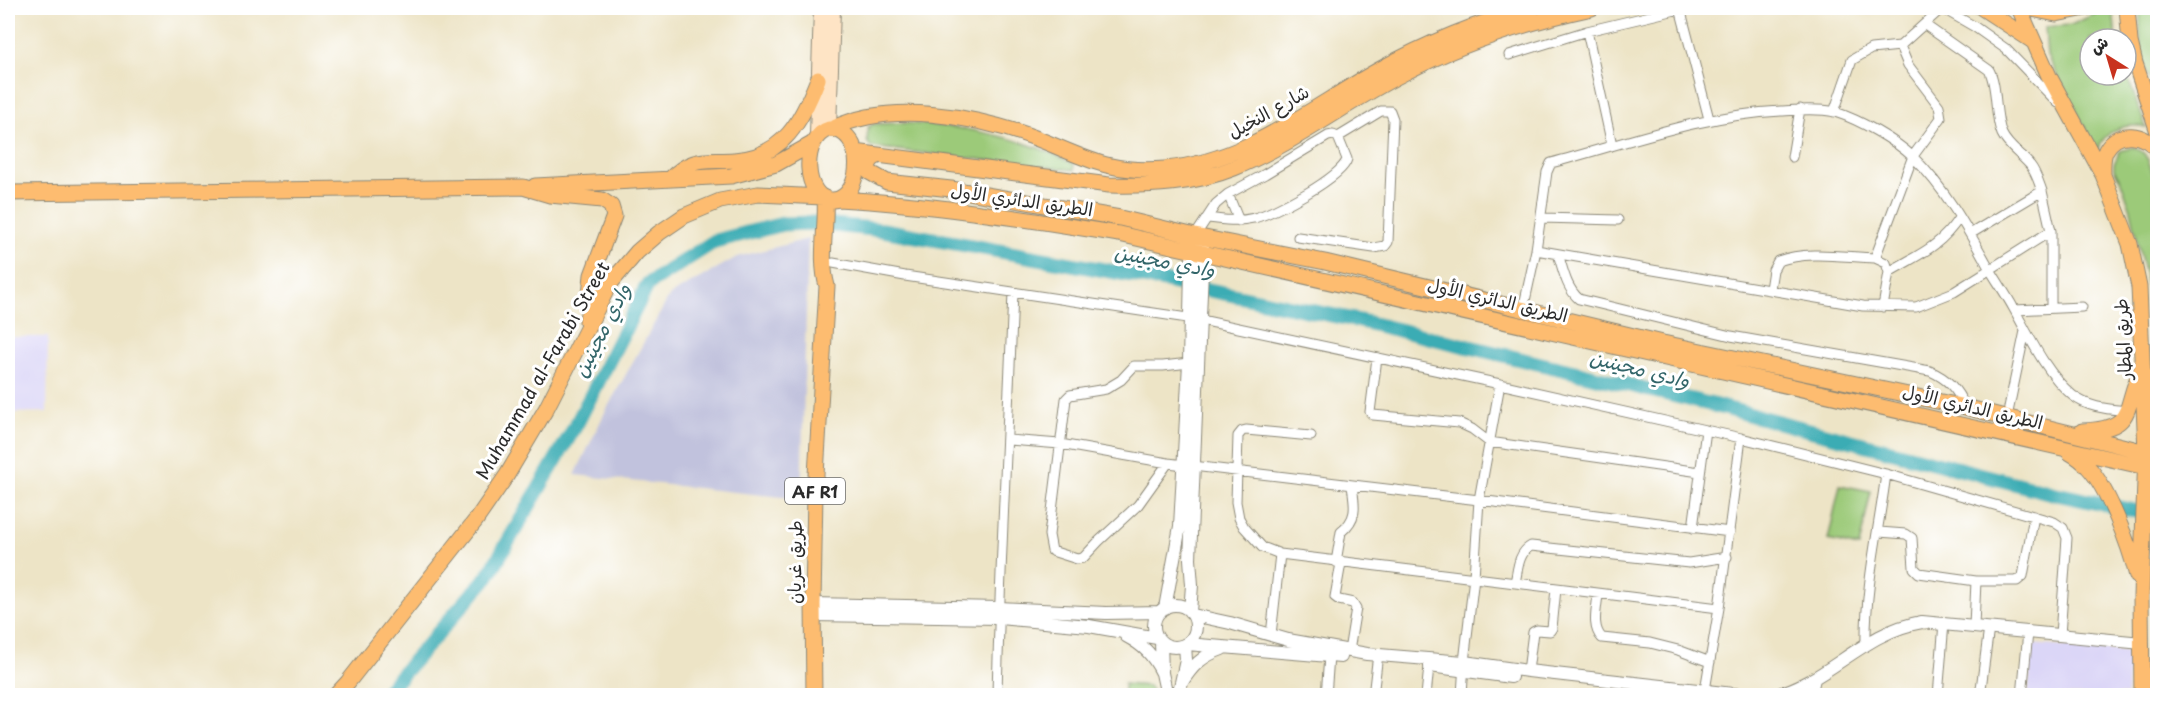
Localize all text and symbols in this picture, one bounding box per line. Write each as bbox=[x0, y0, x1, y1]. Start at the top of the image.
north arrow bbox=[2078, 27, 2138, 87]
text: ش bbox=[2084, 29, 2113, 59]
street label: شارع النخيل bbox=[1222, 77, 1314, 145]
street label: الطريق الدائري الأول bbox=[949, 176, 1095, 223]
water label: وادي مجينين bbox=[1112, 236, 1218, 286]
street label: Muhammad al-Farabi Street bbox=[468, 256, 616, 484]
street label: الطريق الدائري الأول bbox=[1425, 270, 1571, 329]
water label: وادي مجينين bbox=[565, 277, 639, 383]
street label: طريق المطار bbox=[2106, 298, 2138, 382]
water label: وادي مجينين bbox=[1587, 341, 1694, 396]
street label: الطريق الدائري الأول bbox=[1900, 377, 2046, 436]
road number: AF R1 bbox=[785, 478, 845, 504]
street label: طريق غريان bbox=[780, 520, 808, 604]

